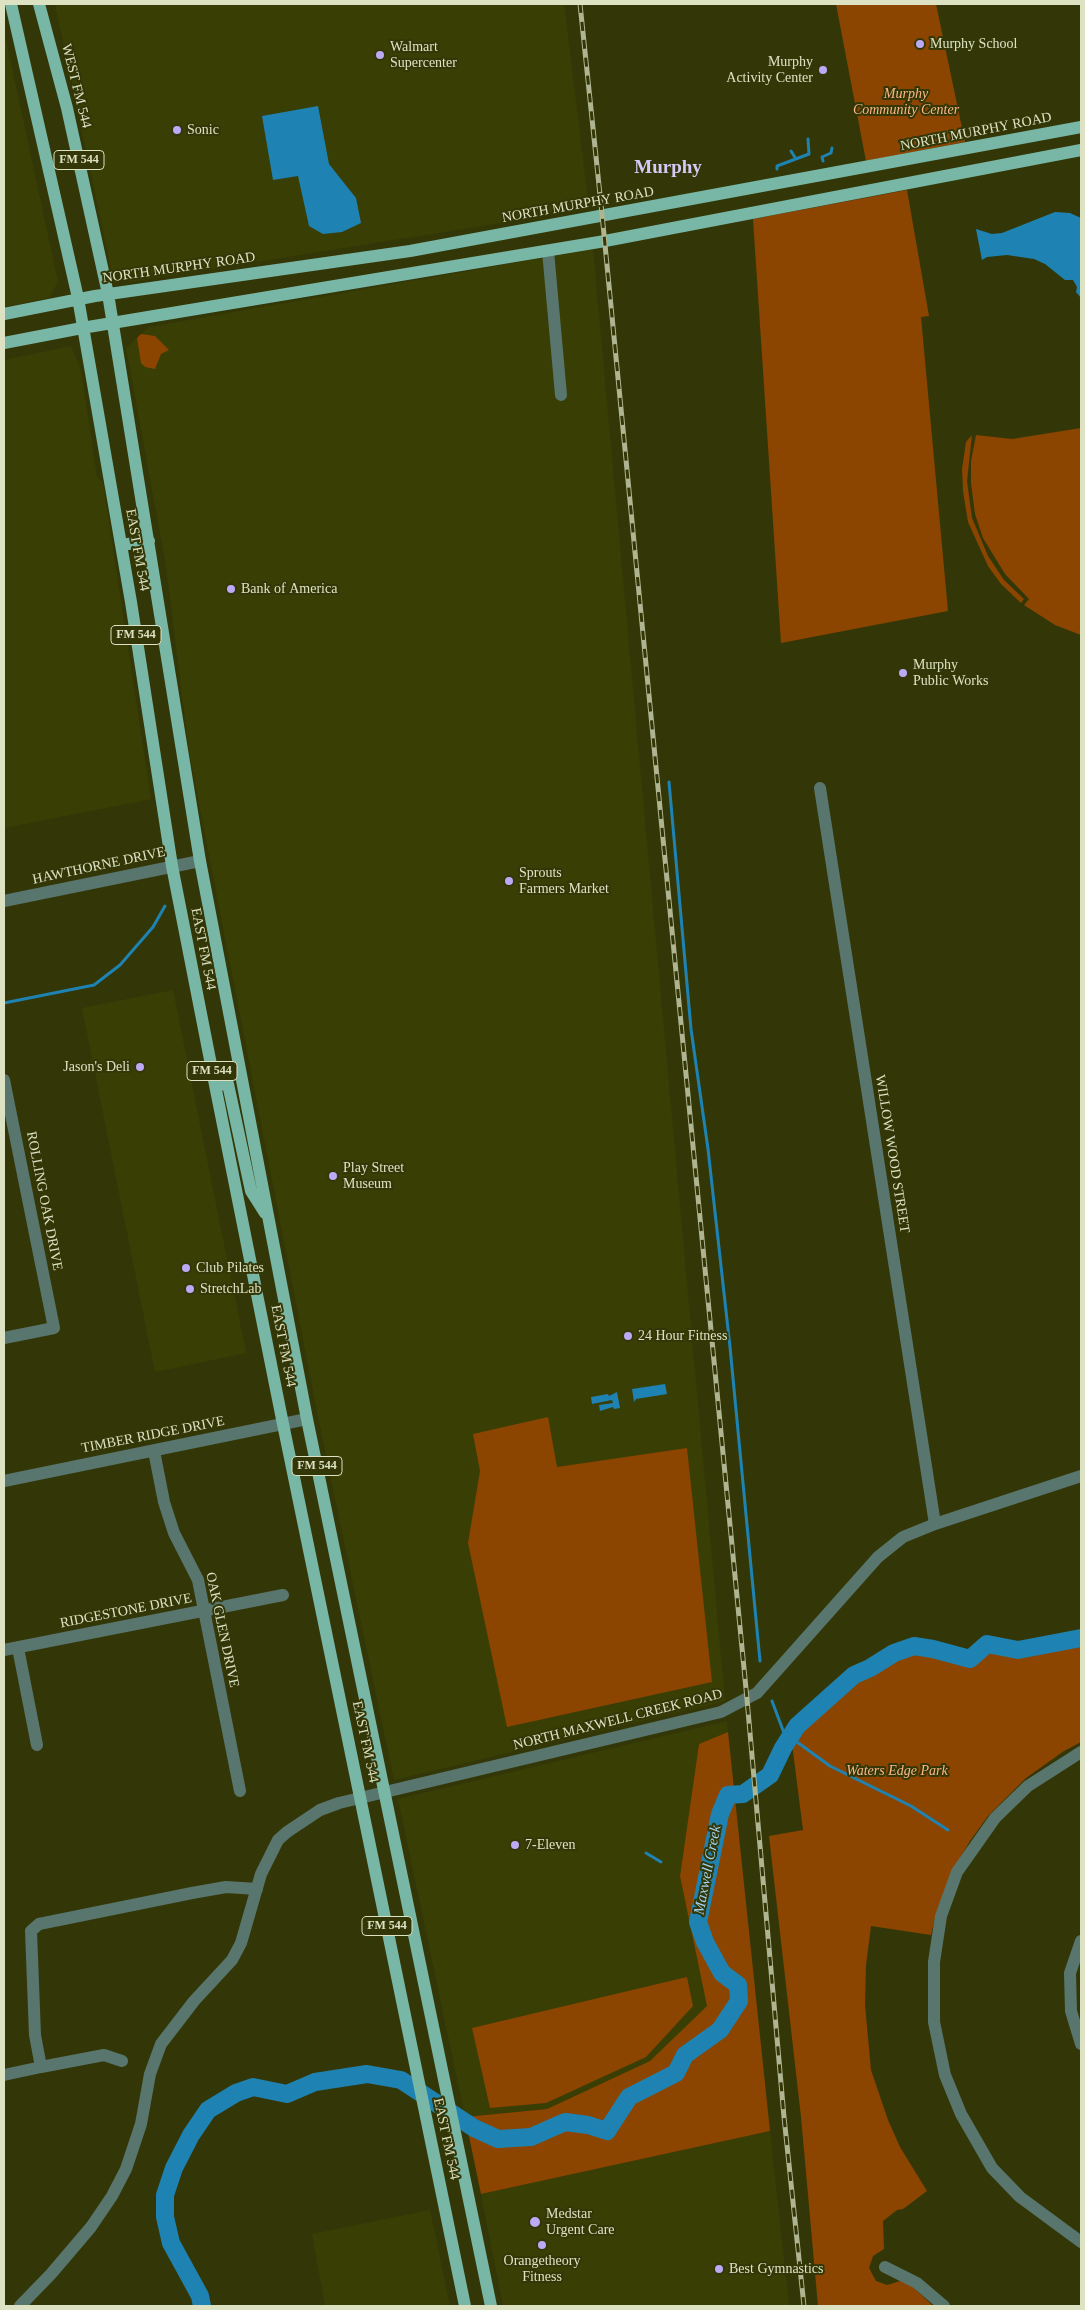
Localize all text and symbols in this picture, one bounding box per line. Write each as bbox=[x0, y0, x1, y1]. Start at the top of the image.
place label: Murphy School bbox=[930, 36, 1018, 52]
marker: Murphy School bbox=[914, 38, 926, 50]
place label: Walmart Supercenter bbox=[390, 39, 457, 72]
street label: WEST FM 544 bbox=[57, 42, 95, 130]
marker: Walmart Supercenter bbox=[374, 49, 386, 61]
place label: Murphy Activity Center bbox=[726, 54, 813, 86]
marker: Murphy Activity Center bbox=[817, 64, 829, 76]
park label: Murphy Community Center bbox=[853, 86, 959, 118]
street label: NORTH MURPHY ROAD bbox=[899, 109, 1053, 155]
place label: Sonic bbox=[187, 122, 219, 138]
marker: Sonic bbox=[171, 124, 183, 136]
road number: FM 544 bbox=[54, 150, 104, 170]
district label: Murphy bbox=[634, 157, 702, 179]
street label: NORTH MURPHY ROAD bbox=[501, 183, 655, 227]
street label: NORTH MURPHY ROAD bbox=[102, 249, 256, 287]
street label: EAST FM 544 bbox=[122, 508, 152, 592]
place label: Bank of America bbox=[241, 581, 337, 597]
marker: Bank of America bbox=[225, 583, 237, 595]
road number: FM 544 bbox=[111, 626, 161, 644]
place label: Murphy Public Works bbox=[913, 657, 988, 690]
marker: Murphy Public Works bbox=[897, 667, 909, 679]
street label: HAWTHORNE DRIVE bbox=[31, 844, 167, 888]
place label: Sprouts Farmers Market bbox=[519, 865, 609, 898]
marker: Sprouts Farmers Market bbox=[503, 875, 515, 887]
street label: EAST FM 544 bbox=[187, 907, 219, 991]
place label: Jason's Deli bbox=[63, 1059, 130, 1075]
marker: Jason's Deli bbox=[134, 1061, 146, 1073]
road number: FM 544 bbox=[187, 1062, 237, 1080]
street label: WILLOW WOOD STREET bbox=[871, 1074, 913, 1234]
street label: ROLLING OAK DRIVE bbox=[22, 1130, 66, 1272]
place label: Play Street Museum bbox=[343, 1160, 404, 1192]
marker: Play Street Museum bbox=[327, 1170, 339, 1182]
place label: Club Pilates bbox=[196, 1260, 264, 1276]
marker: Club Pilates bbox=[180, 1262, 192, 1274]
place label: StretchLab bbox=[200, 1281, 261, 1297]
marker: StretchLab bbox=[184, 1283, 196, 1295]
street label: EAST FM 544 bbox=[267, 1304, 299, 1388]
place label: 24 Hour Fitness bbox=[638, 1328, 727, 1344]
marker: 24 Hour Fitness bbox=[622, 1330, 634, 1342]
street label: TIMBER RIDGE DRIVE bbox=[80, 1413, 226, 1457]
road number: FM 544 bbox=[292, 1456, 342, 1475]
street label: OAK GLEN DRIVE bbox=[202, 1571, 242, 1689]
street label: RIDGESTONE DRIVE bbox=[59, 1590, 193, 1632]
street label: NORTH MAXWELL CREEK ROAD bbox=[512, 1686, 724, 1754]
street label: EAST FM 544 bbox=[348, 1700, 382, 1784]
park label: Waters Edge Park bbox=[846, 1763, 948, 1779]
water label: Maxwell Creek bbox=[691, 1824, 725, 1916]
place label: 7-Eleven bbox=[525, 1837, 576, 1853]
marker: 7-Eleven bbox=[509, 1839, 521, 1851]
road number: FM 544 bbox=[362, 1916, 412, 1935]
street label: EAST FM 544 bbox=[429, 2097, 463, 2181]
place label: Medstar Urgent Care bbox=[546, 2206, 615, 2238]
marker: Medstar Urgent Care bbox=[528, 2215, 542, 2229]
marker: Orangetheory Fitness bbox=[536, 2239, 548, 2251]
place label: Orangetheory Fitness bbox=[504, 2253, 580, 2286]
place label: Best Gymnastics bbox=[729, 2261, 823, 2277]
marker: Best Gymnastics bbox=[713, 2263, 725, 2275]

